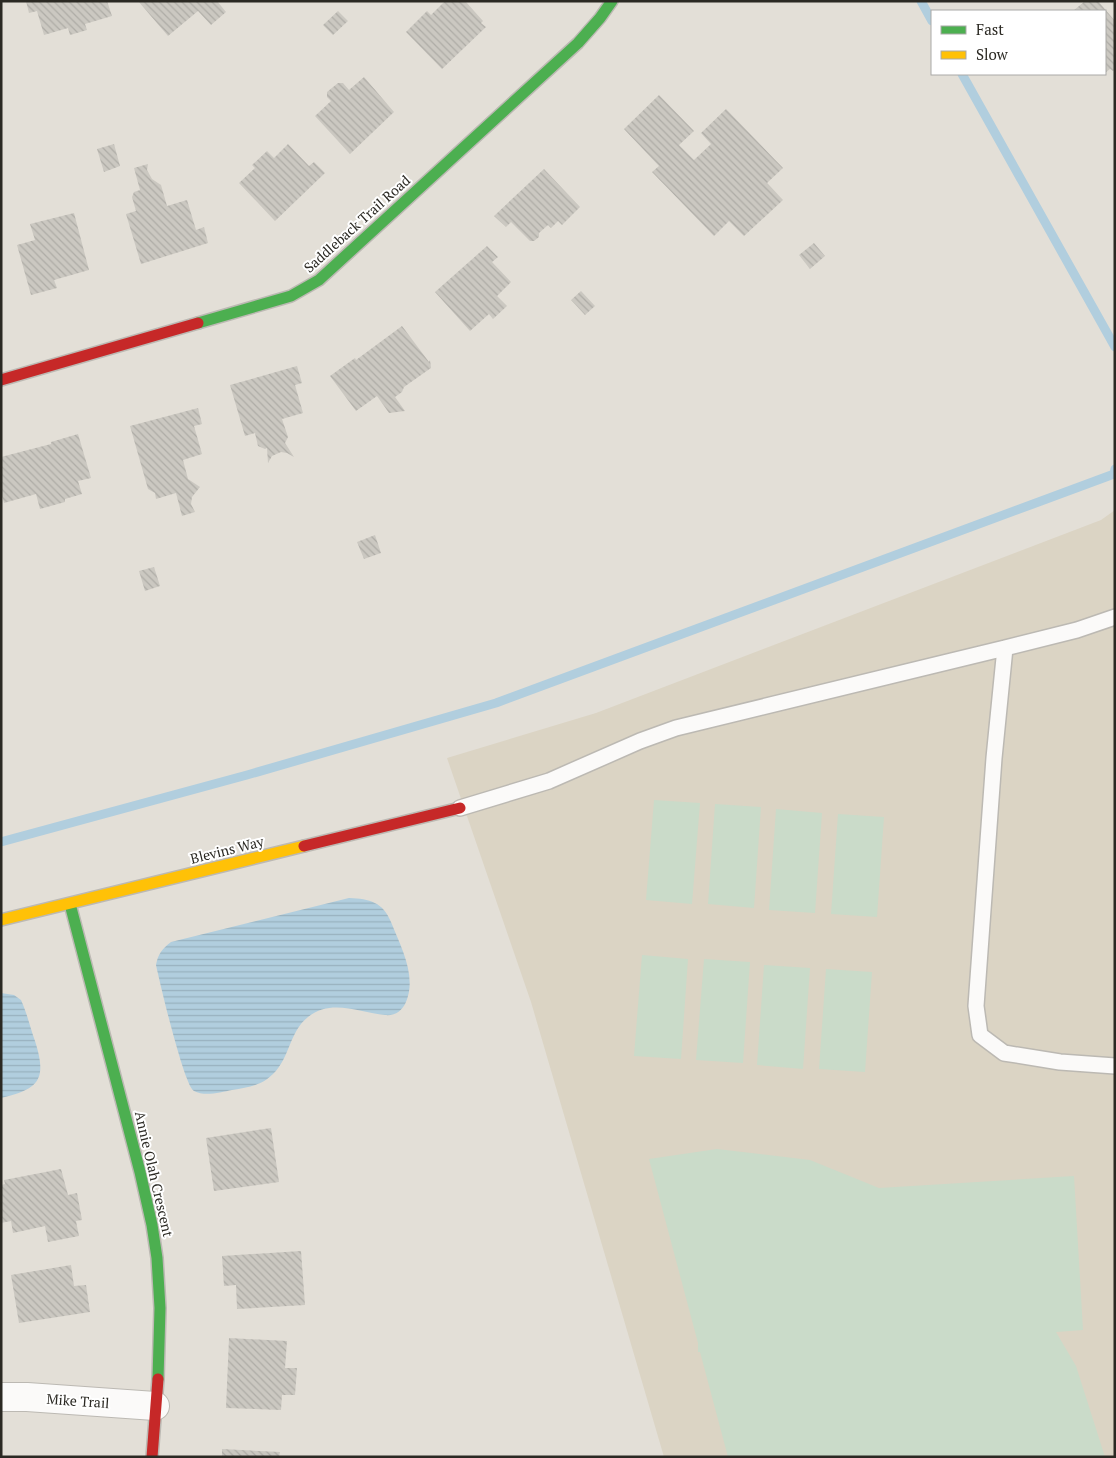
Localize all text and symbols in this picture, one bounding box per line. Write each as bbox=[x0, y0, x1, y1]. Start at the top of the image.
legend bbox=[931, 10, 1106, 75]
text: Fast bbox=[976, 19, 1004, 39]
text: Slow bbox=[976, 44, 1009, 64]
street label: Saddleback Trail Road bbox=[299, 171, 414, 277]
street label: Blevins Way bbox=[188, 831, 266, 868]
street label: Annie Olah Crescent bbox=[131, 1109, 178, 1239]
street label: Mike Trail bbox=[46, 1389, 110, 1412]

